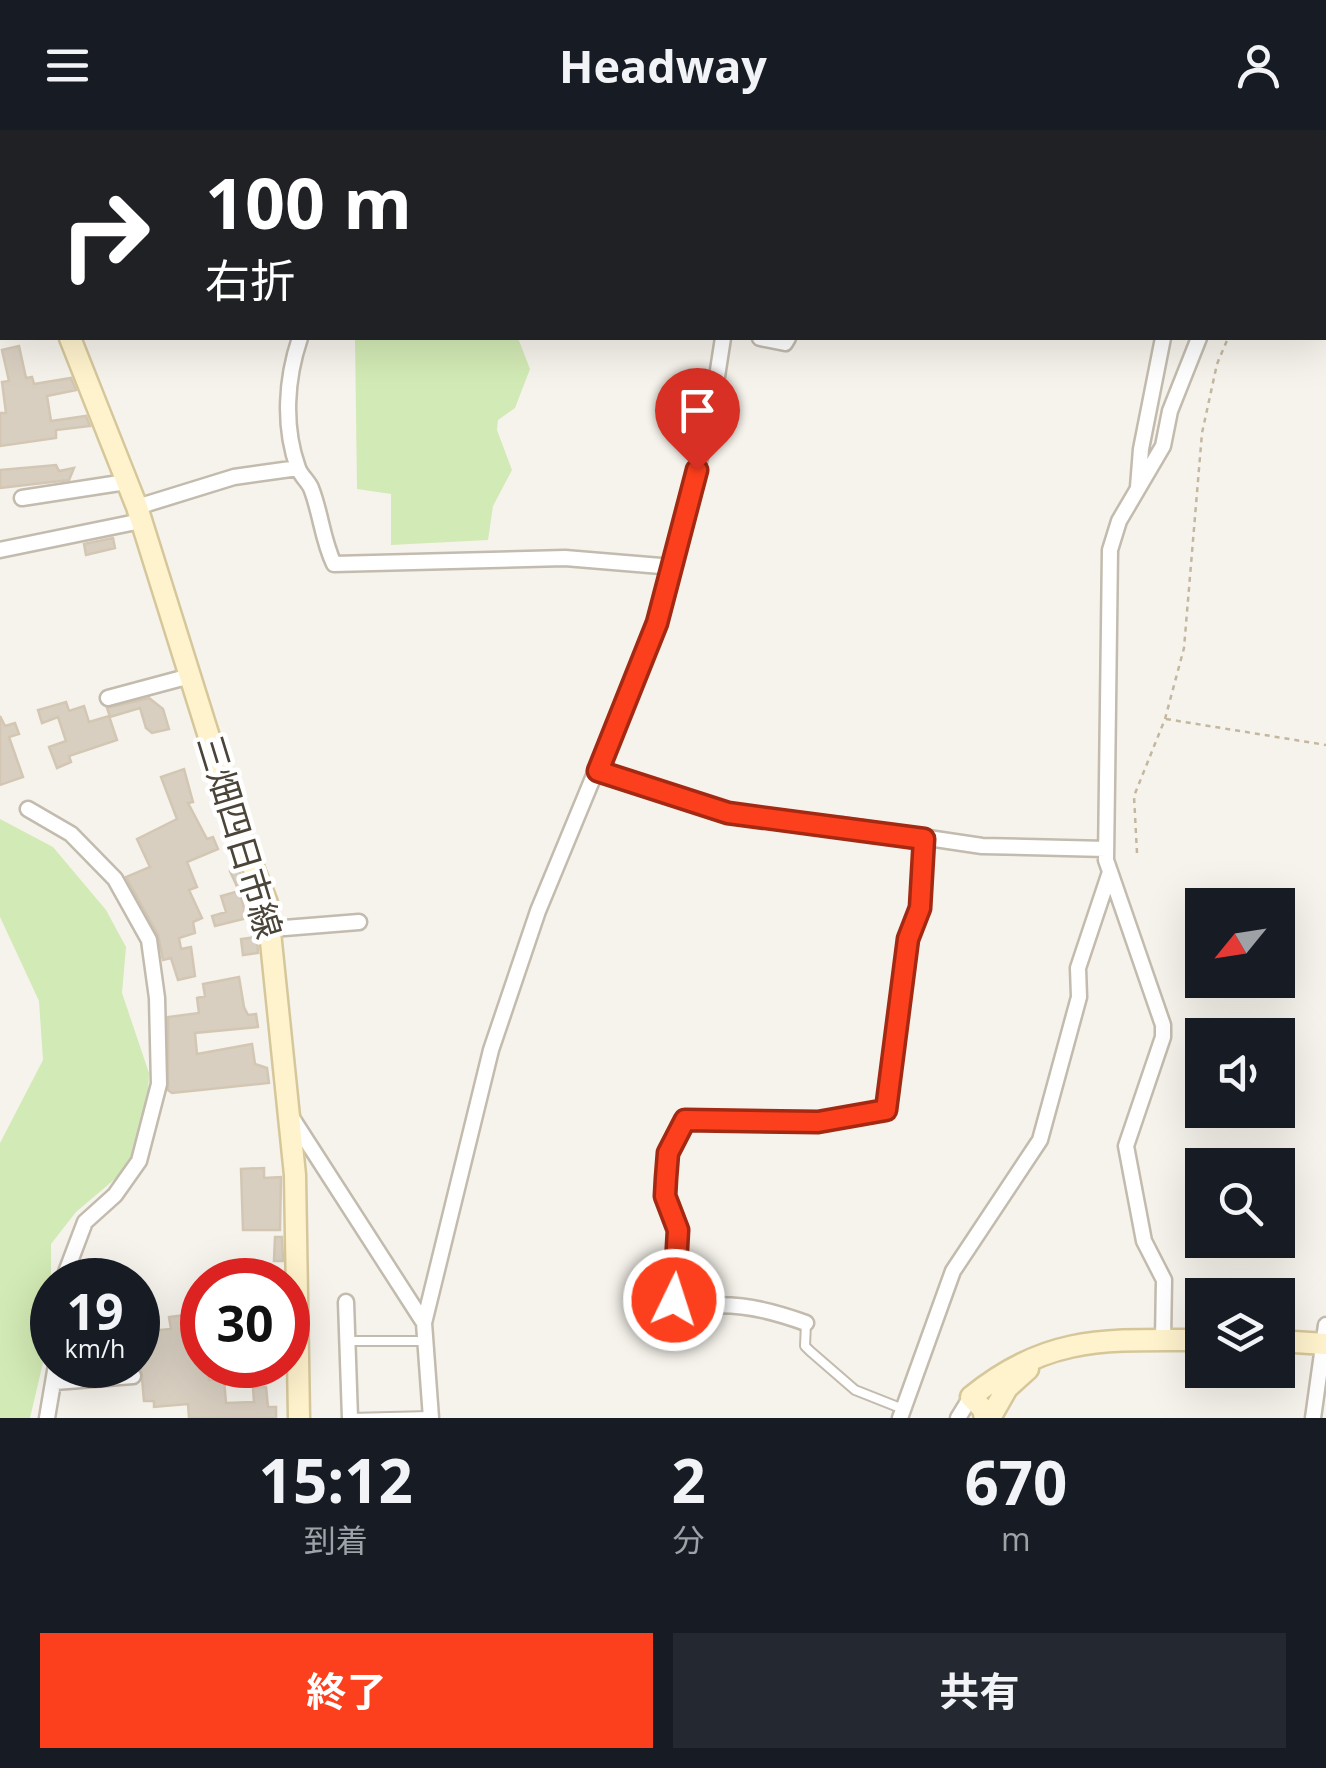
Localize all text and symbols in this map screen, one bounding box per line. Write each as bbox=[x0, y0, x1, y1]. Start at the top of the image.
text: Headway bbox=[559, 35, 767, 96]
icon: menu bbox=[40, 38, 95, 93]
icon: person bbox=[1231, 38, 1286, 93]
text: 100 m bbox=[205, 154, 412, 250]
icon: right bbox=[40, 170, 170, 300]
text: 右折 bbox=[205, 249, 295, 310]
pin bbox=[655, 368, 740, 471]
icon: arrive bbox=[670, 383, 725, 438]
street label: 三畑四日市線 bbox=[187, 729, 294, 944]
north arrow bbox=[1185, 888, 1295, 998]
map controls bbox=[1185, 888, 1295, 1388]
button: sound bbox=[1185, 1018, 1295, 1128]
button: search bbox=[1185, 1148, 1295, 1258]
position arrow bbox=[622, 1248, 726, 1352]
speed limit sign: 30 bbox=[180, 1258, 310, 1388]
text: 19 bbox=[66, 1277, 124, 1345]
button: layers bbox=[1185, 1278, 1295, 1388]
text: km/h bbox=[65, 1331, 125, 1365]
text: 15:12 bbox=[259, 1439, 413, 1521]
text: 2 bbox=[672, 1439, 706, 1521]
text: 670 bbox=[964, 1441, 1067, 1523]
text: m bbox=[1001, 1517, 1031, 1560]
text: 到着 bbox=[304, 1518, 368, 1561]
text: 分 bbox=[673, 1518, 705, 1561]
button: 終了 bbox=[40, 1633, 653, 1748]
button: 共有 bbox=[673, 1633, 1286, 1748]

